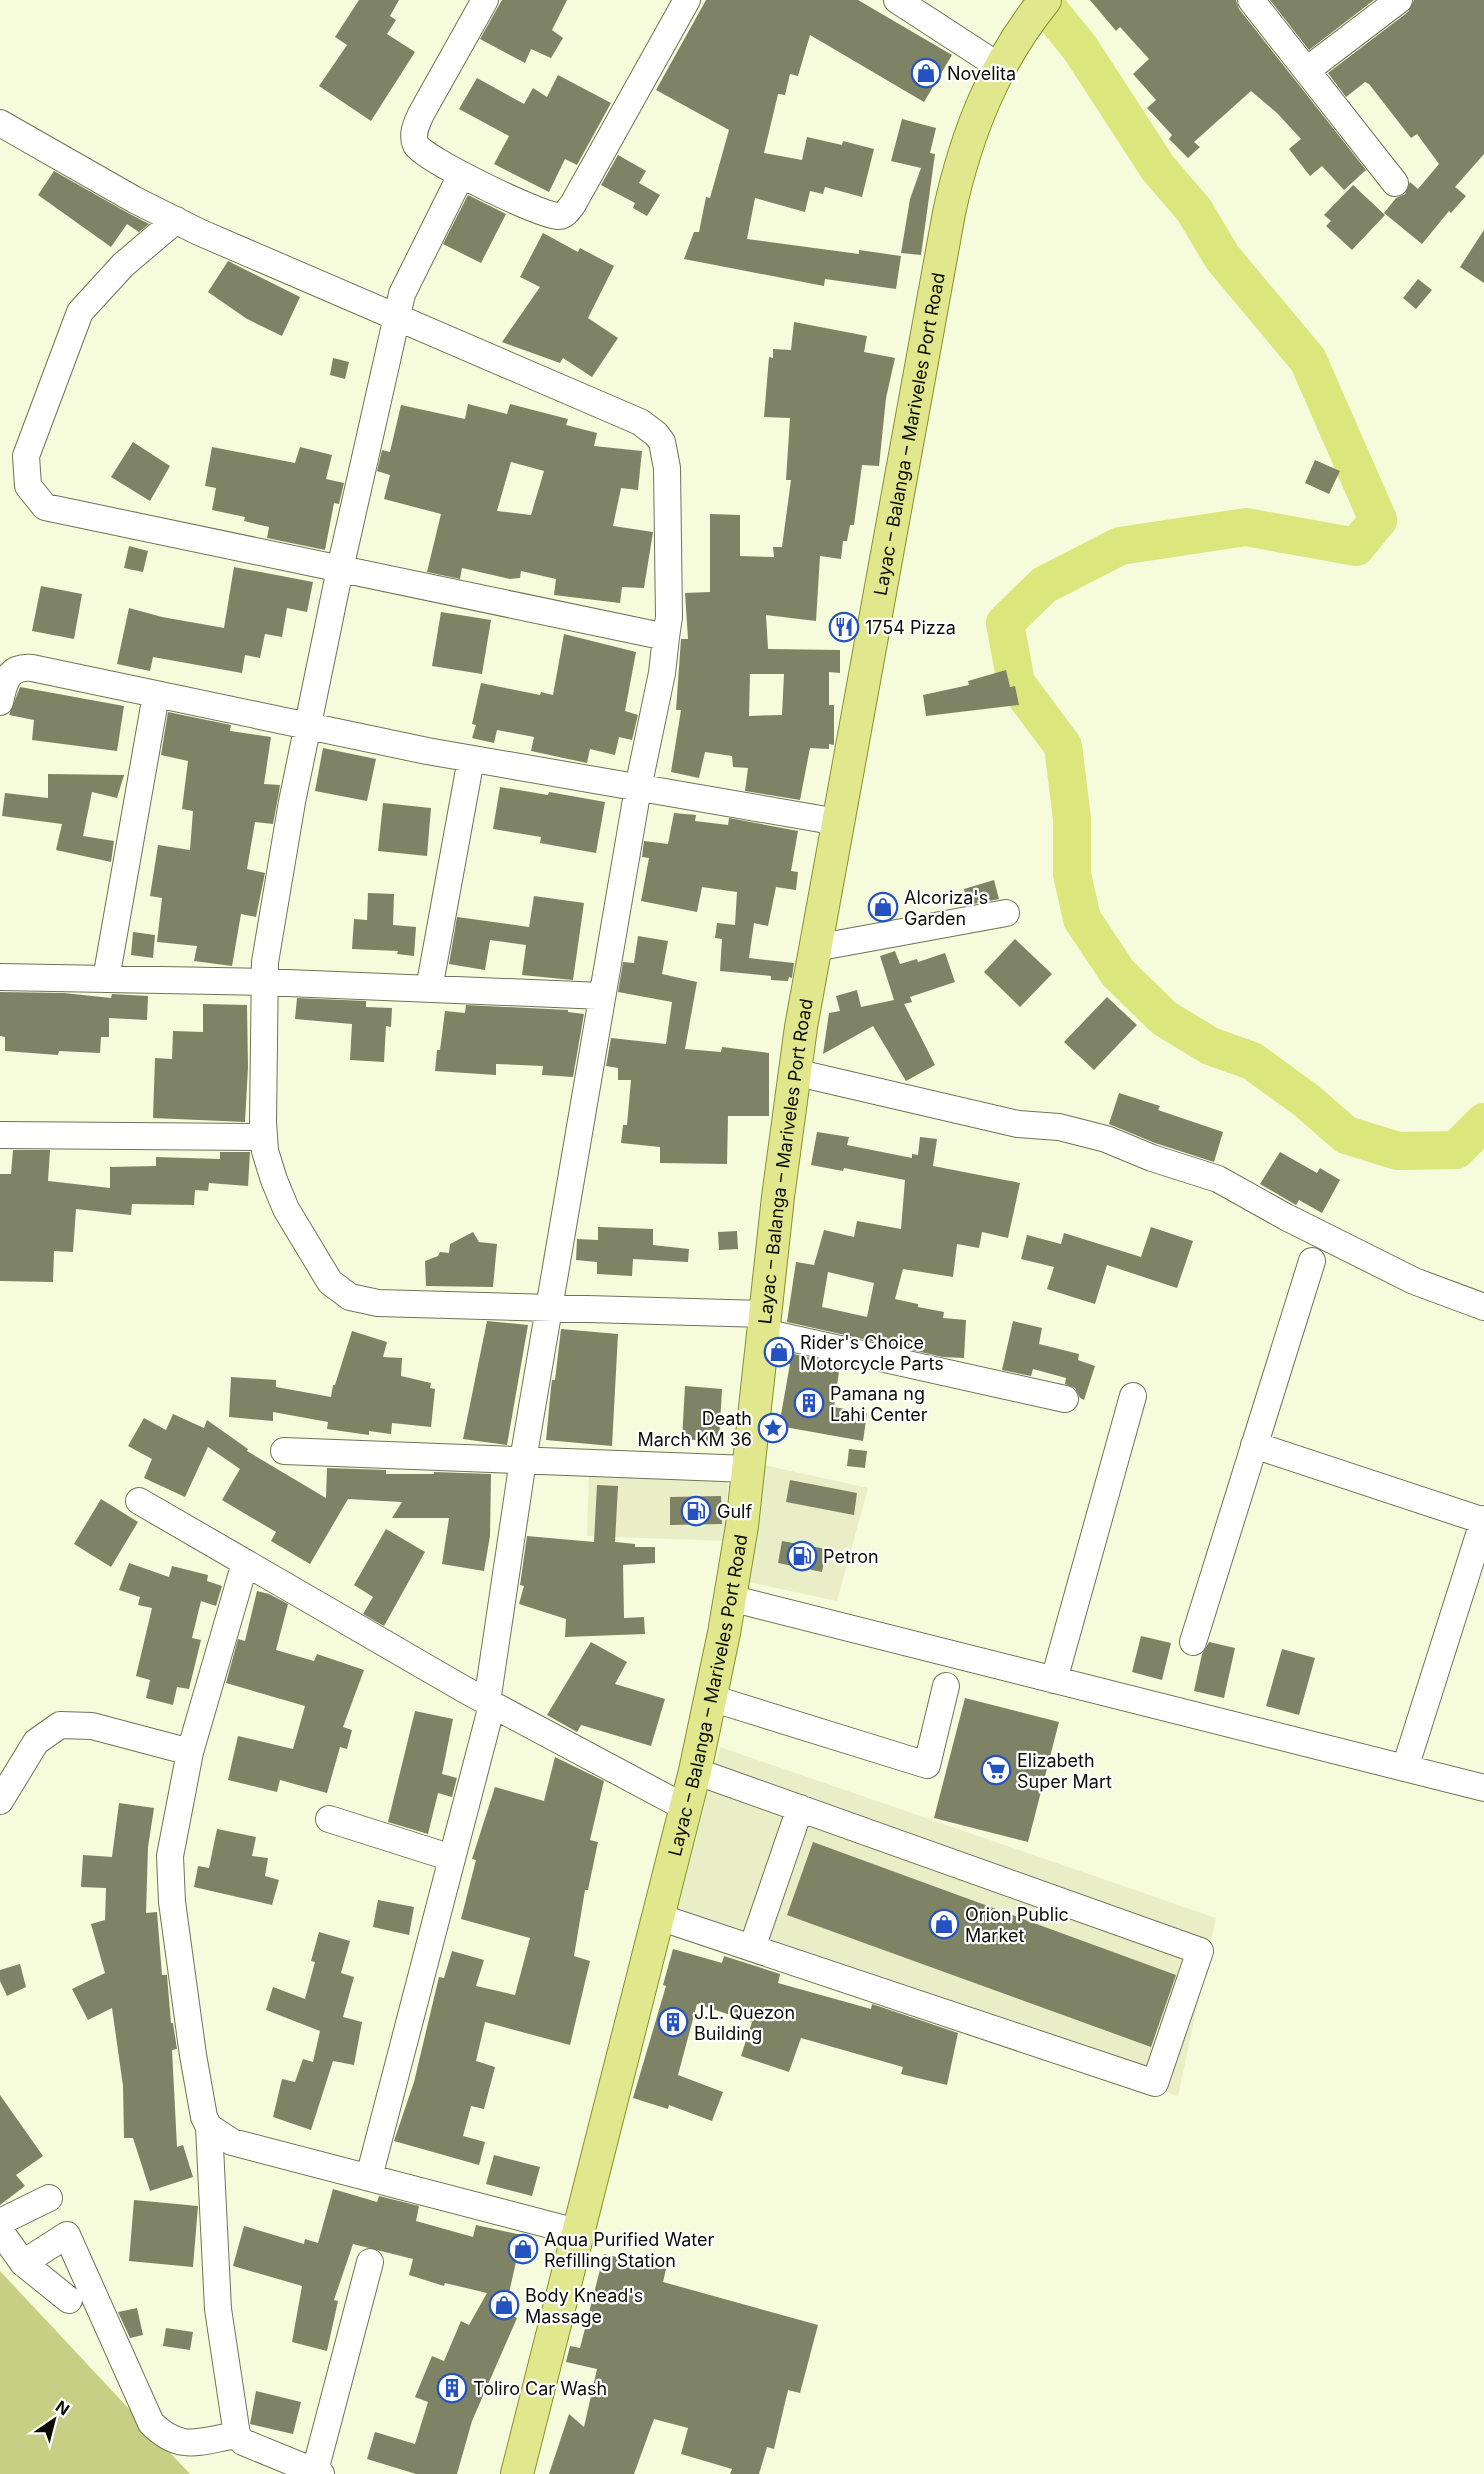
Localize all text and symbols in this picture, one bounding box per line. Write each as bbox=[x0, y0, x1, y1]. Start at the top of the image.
shop icon: Novelita bbox=[910, 57, 942, 89]
place label: Novelita bbox=[947, 63, 1016, 84]
street label: Layac – Balanga – Mariveles Port Road bbox=[869, 271, 949, 597]
restaurant icon: 1754 Pizza bbox=[828, 611, 860, 643]
place label: 1754 Pizza bbox=[865, 617, 956, 638]
place label: Alcoriza's Garden bbox=[904, 887, 988, 929]
shop icon: Alcoriza's Garden bbox=[867, 891, 899, 923]
street label: Layac – Balanga – Mariveles Port Road bbox=[754, 997, 816, 1325]
place label: Rider's Choice Motorcycle Parts bbox=[800, 1332, 944, 1374]
shop icon: Rider's Choice Motorcycle Parts bbox=[763, 1336, 795, 1368]
place label: Pamana ng Lahi Center bbox=[830, 1383, 928, 1425]
building icon: Pamana ng Lahi Center bbox=[793, 1387, 825, 1419]
place label: Death March KM 36 bbox=[637, 1408, 752, 1450]
place icon: Death March KM 36 bbox=[757, 1412, 789, 1444]
fuel station icon: Gulf bbox=[680, 1495, 712, 1527]
place label: Gulf bbox=[717, 1501, 752, 1522]
street label: Layac – Balanga – Mariveles Port Road bbox=[663, 1533, 751, 1858]
fuel station icon: Petron bbox=[786, 1540, 818, 1572]
place label: Petron bbox=[823, 1546, 879, 1567]
place label: Elizabeth Super Mart bbox=[1017, 1750, 1112, 1792]
supermarket icon: Elizabeth Super Mart bbox=[980, 1754, 1012, 1786]
place label: Orion Public Market bbox=[965, 1904, 1069, 1946]
shop icon: Orion Public Market bbox=[928, 1908, 960, 1940]
place label: J.L. Quezon Building bbox=[694, 2002, 795, 2044]
building icon: J.L. Quezon Building bbox=[657, 2006, 689, 2038]
place label: Aqua Purified Water Refilling Station bbox=[544, 2229, 715, 2271]
shop icon: Aqua Purified Water Refilling Station bbox=[507, 2233, 539, 2265]
place label: Body Knead's Massage bbox=[525, 2285, 643, 2327]
shop icon: Body Knead's Massage bbox=[488, 2289, 520, 2321]
building icon: Toliro Car Wash bbox=[436, 2372, 468, 2404]
place label: Toliro Car Wash bbox=[473, 2378, 607, 2399]
north arrow bbox=[24, 2390, 84, 2450]
text: N bbox=[52, 2396, 73, 2419]

